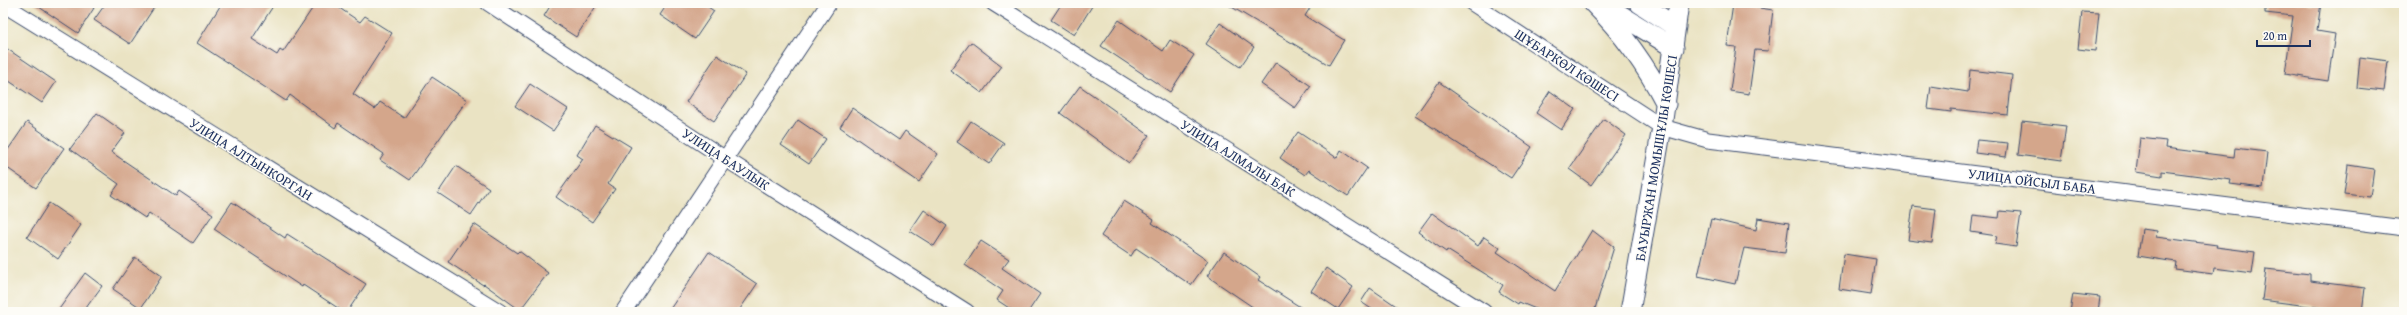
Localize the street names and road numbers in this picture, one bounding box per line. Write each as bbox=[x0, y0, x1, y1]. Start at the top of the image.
street label: ШҰБАРКӨЛ КӨШЕСІ bbox=[1511, 24, 1623, 106]
street label: БАУЫРЖАН МОМЫШҰЛЫ КӨШЕСІ bbox=[1630, 53, 1682, 263]
street label: УЛИЦА АЛТЫНКОРГАН bbox=[185, 113, 317, 205]
street label: УЛИЦА АЛМАЛЫ БАК bbox=[1177, 115, 1300, 202]
street label: УЛИЦА БАУЛЫК bbox=[678, 123, 774, 195]
street label: УЛИЦА ОЙСЫЛ БАБА bbox=[1967, 163, 2098, 199]

